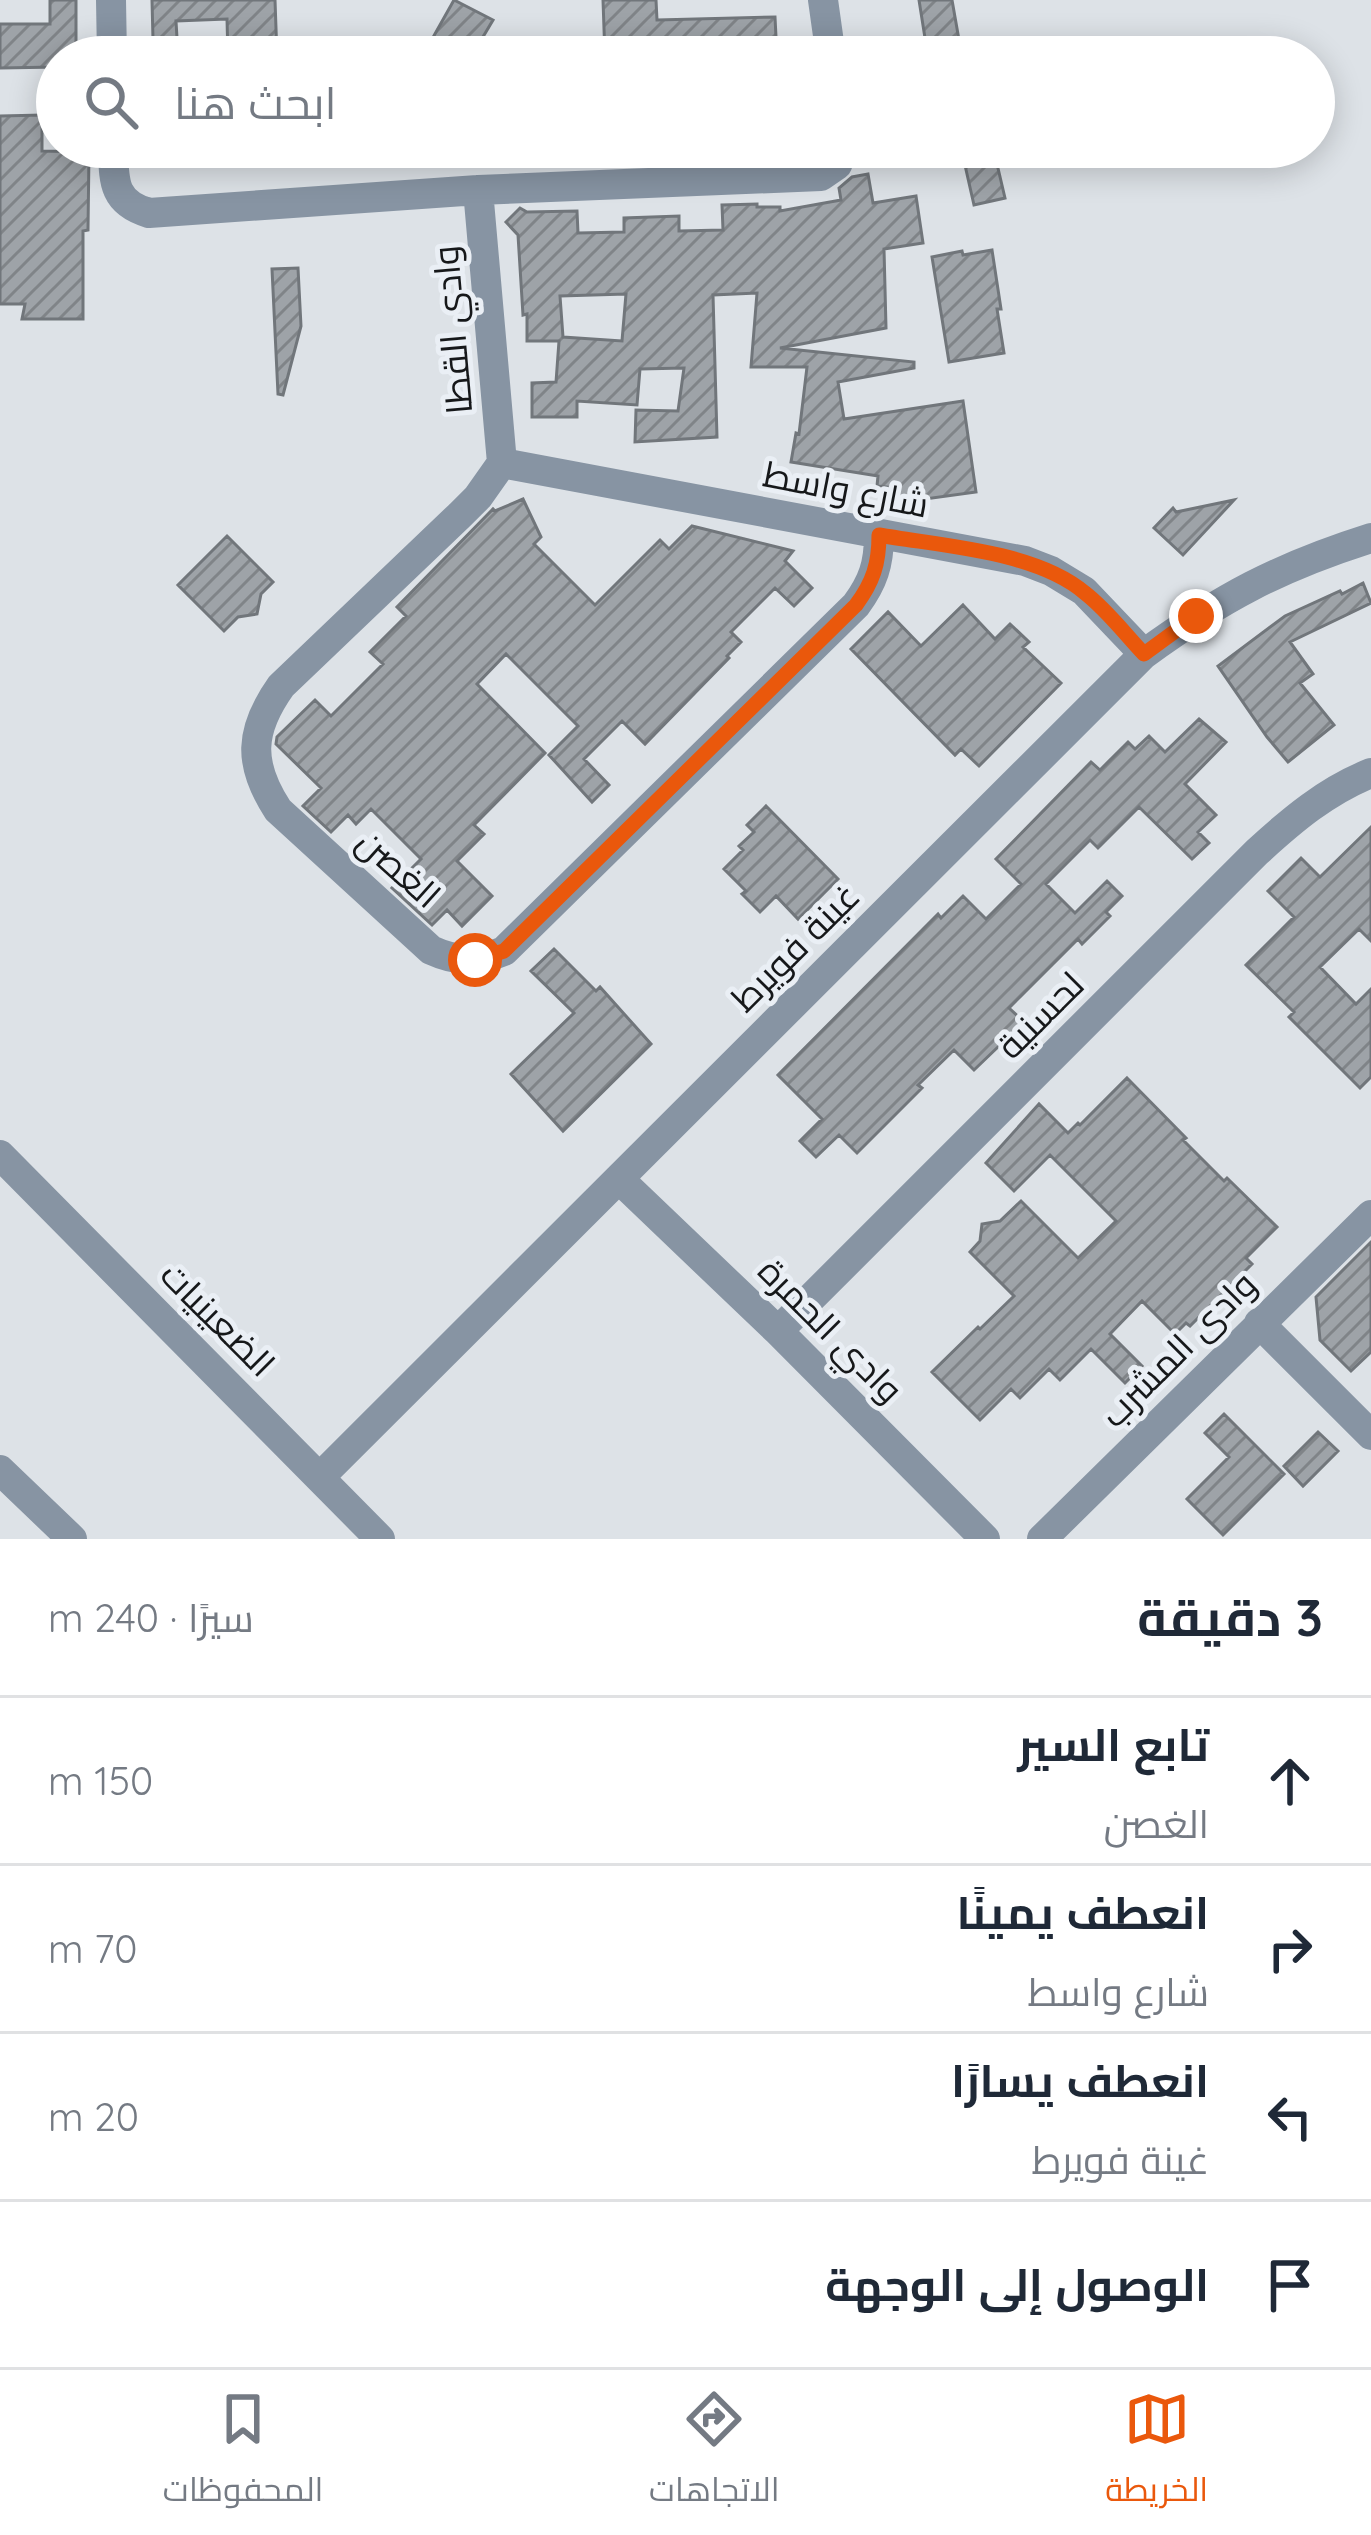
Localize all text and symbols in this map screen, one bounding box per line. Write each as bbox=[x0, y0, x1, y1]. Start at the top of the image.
search box bbox=[36, 36, 1335, 168]
icon: search bbox=[78, 69, 144, 135]
text: ابحث هنا bbox=[174, 74, 337, 130]
street label: وادي القطا bbox=[422, 243, 487, 416]
street label: شارع واسط bbox=[759, 450, 933, 530]
route end bbox=[1169, 589, 1223, 643]
street label: الغصن bbox=[348, 818, 450, 917]
street label: غينة فويرط bbox=[721, 873, 868, 1020]
route start bbox=[448, 933, 502, 987]
street label: لحسنية bbox=[987, 962, 1093, 1068]
street label: وادي الحمرة bbox=[745, 1248, 913, 1416]
street label: الضعينيات bbox=[152, 1252, 285, 1385]
street label: وادى المشرب bbox=[1090, 1261, 1265, 1436]
text: 3 دقيقة bbox=[1137, 1585, 1323, 1649]
text: سيرًا · 240 m bbox=[48, 1593, 254, 1642]
text: تابع السير bbox=[1017, 1716, 1209, 1772]
icon: ahead bbox=[1257, 1748, 1323, 1814]
text: 150 m bbox=[48, 1756, 153, 1805]
text: الغصن bbox=[1104, 1799, 1209, 1848]
text: انعطف يمينًا bbox=[957, 1884, 1209, 1940]
icon: right bbox=[1257, 1916, 1323, 1982]
text: 70 m bbox=[48, 1924, 137, 1973]
text: شارع واسط bbox=[1028, 1967, 1209, 2016]
text: انعطف يسارًا bbox=[951, 2052, 1209, 2108]
icon: left bbox=[1257, 2084, 1323, 2150]
text: 20 m bbox=[48, 2092, 139, 2141]
text: غينة فويرط bbox=[1032, 2135, 1209, 2184]
icon: arrive bbox=[1257, 2252, 1323, 2318]
text: الوصول إلى الوجهة bbox=[825, 2256, 1209, 2312]
tab: المحفوظات bbox=[163, 2386, 323, 2520]
tab: الاتجاهات bbox=[649, 2386, 780, 2520]
tab: الخريطة bbox=[1105, 2386, 1208, 2520]

